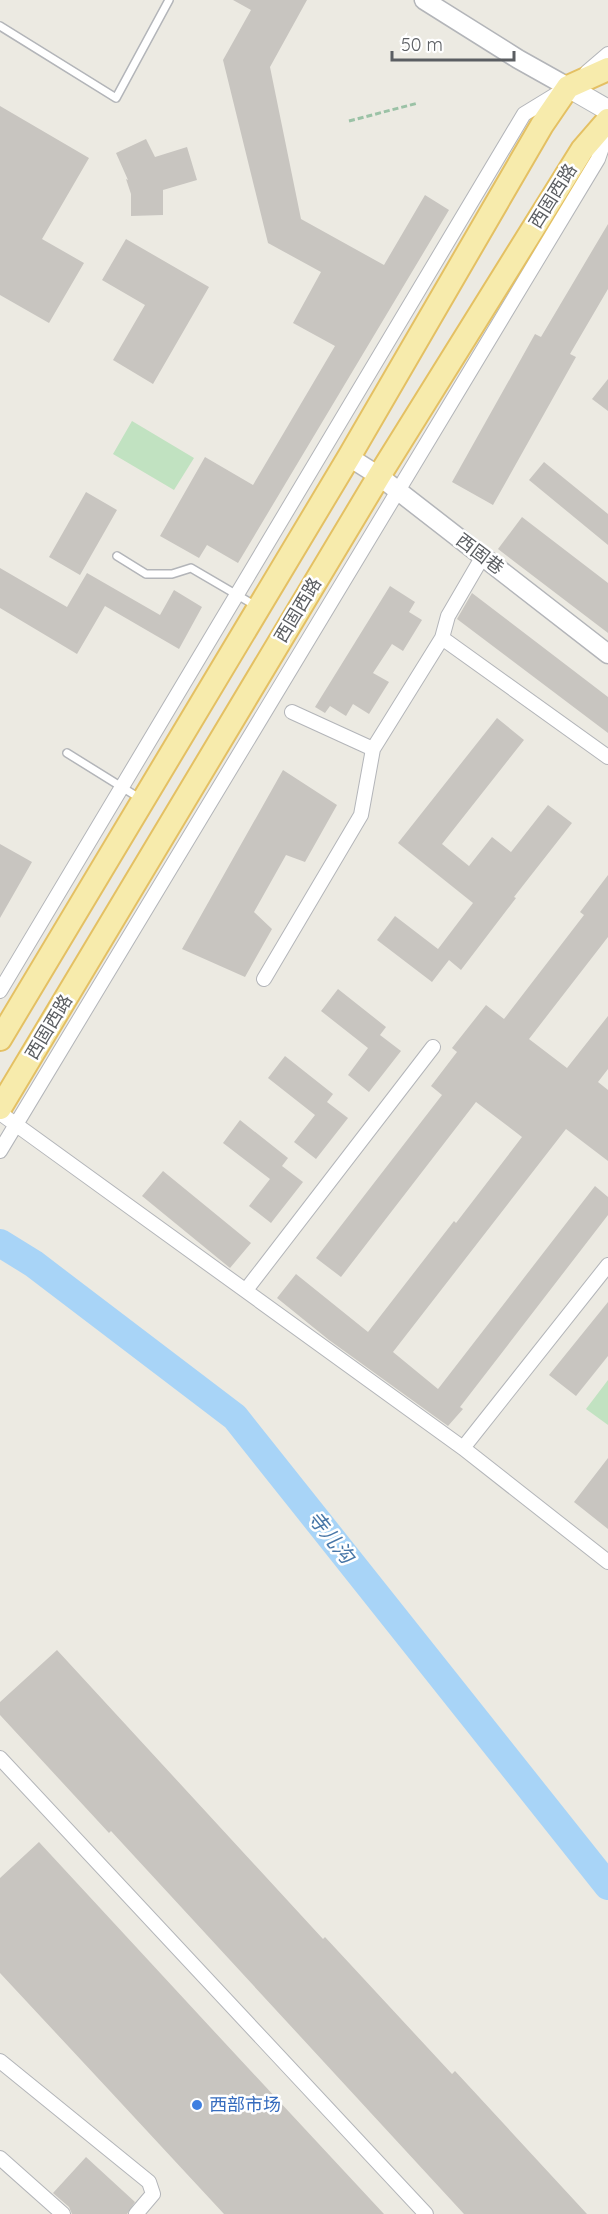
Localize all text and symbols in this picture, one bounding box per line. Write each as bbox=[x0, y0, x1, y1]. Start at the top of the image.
scale bar bbox=[392, 24, 514, 62]
text: 50 m bbox=[401, 33, 443, 56]
street label: 西固西路 bbox=[524, 159, 581, 232]
street label: 西固巷 bbox=[452, 528, 509, 579]
street label: 西固西路 bbox=[269, 573, 326, 647]
street label: 西固西路 bbox=[20, 990, 77, 1064]
water label: 寺儿沟 bbox=[303, 1506, 361, 1569]
place label: 西部市场 bbox=[209, 2093, 281, 2116]
marker: 西部市场 bbox=[190, 2098, 204, 2112]

